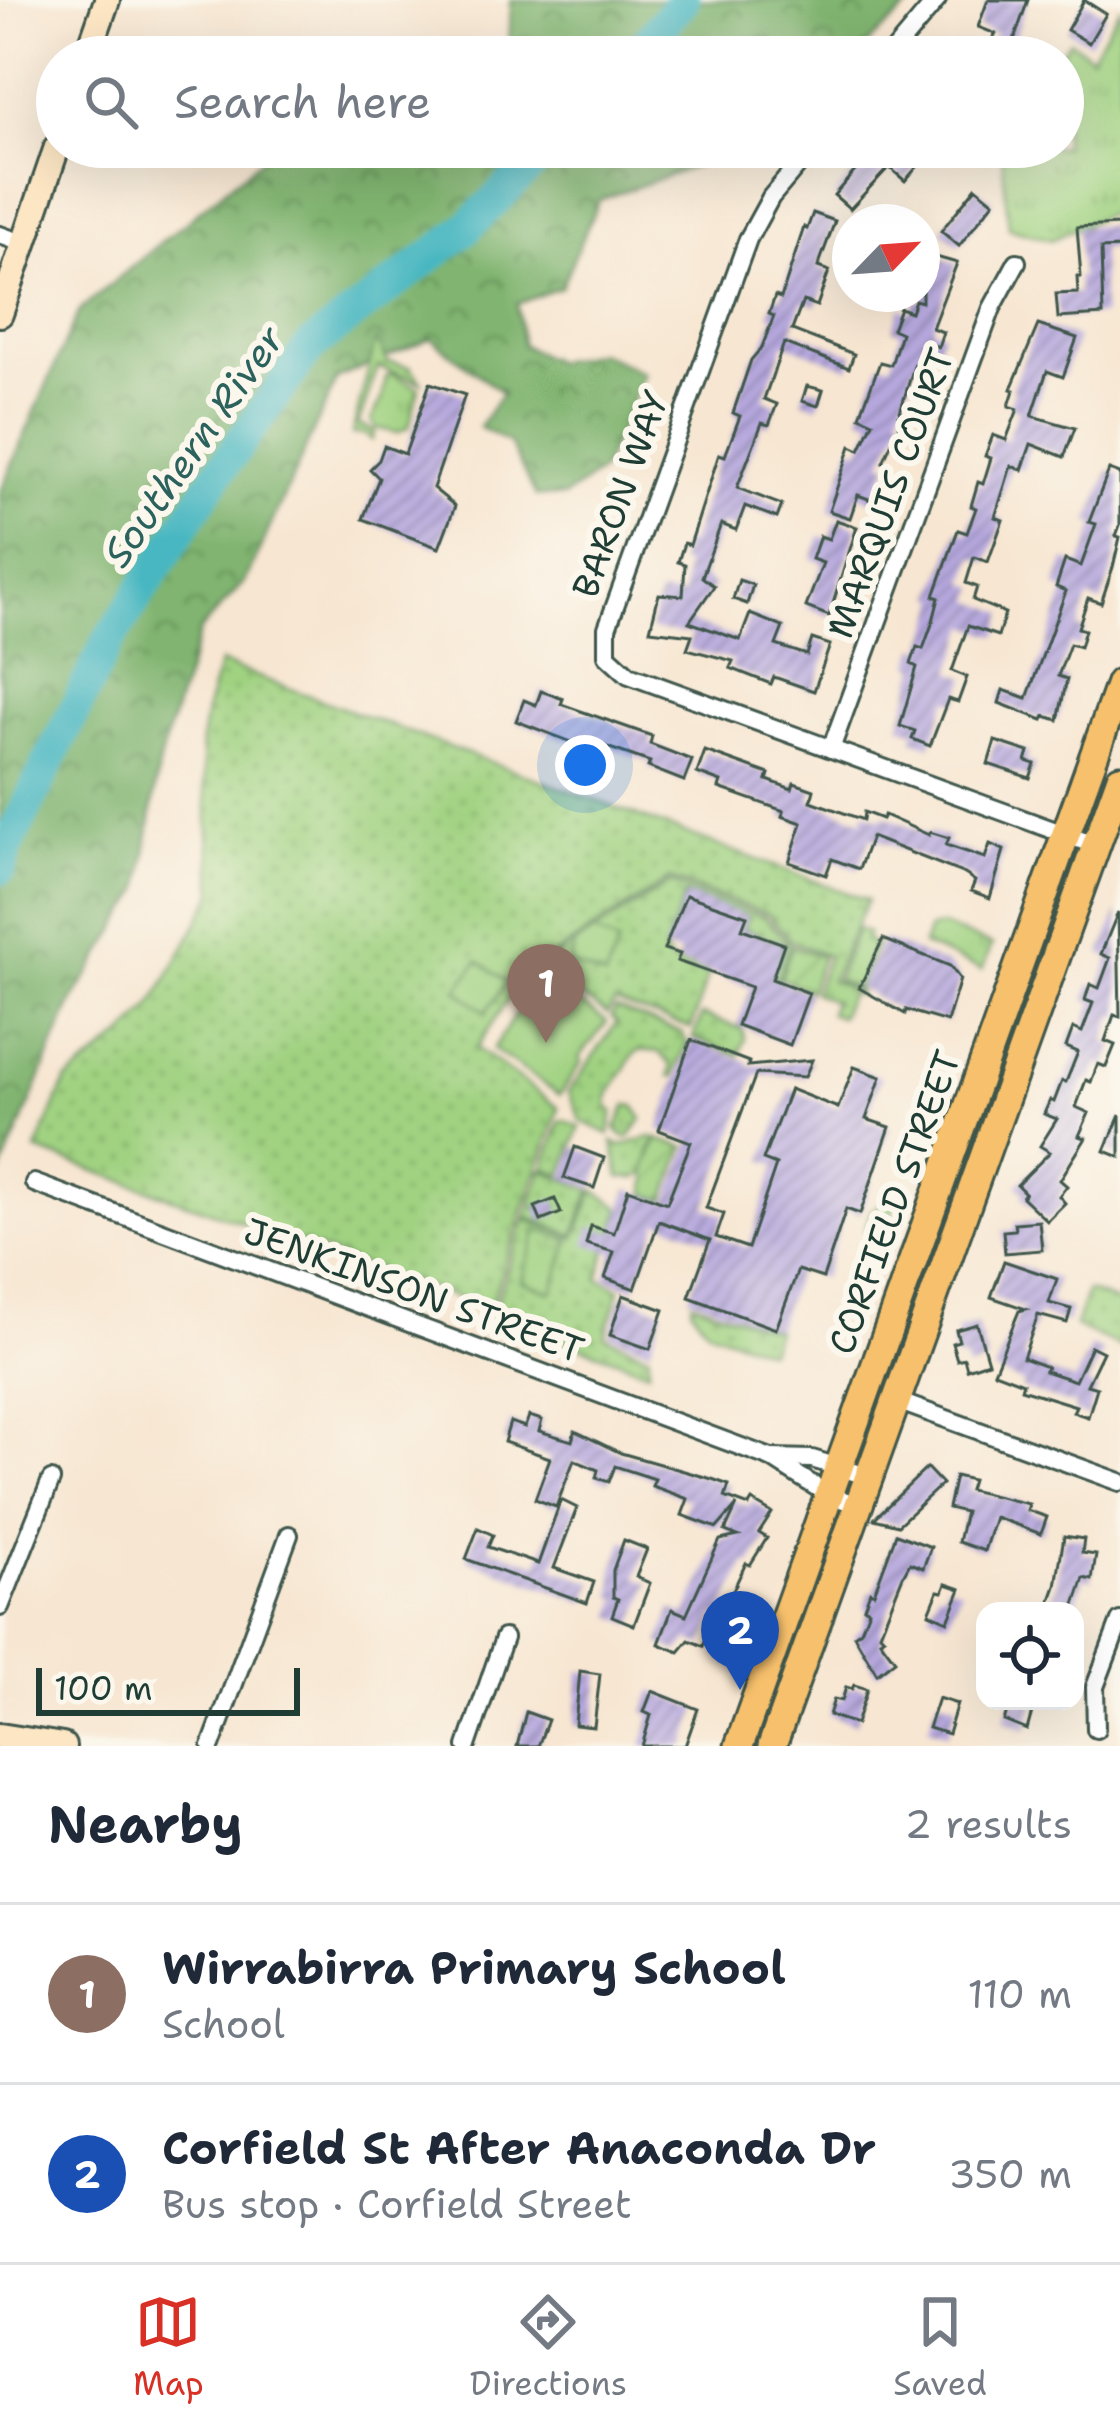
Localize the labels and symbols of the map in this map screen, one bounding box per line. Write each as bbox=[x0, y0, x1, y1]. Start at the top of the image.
north arrow bbox=[832, 204, 940, 312]
water label: Southern River bbox=[90, 315, 296, 577]
street label: MARQUIS COURT bbox=[815, 342, 966, 645]
street label: BARON WAY bbox=[560, 384, 681, 604]
your location bbox=[555, 735, 615, 795]
pin: 1 bbox=[507, 944, 585, 1043]
street label: CORFIELD STREET bbox=[817, 1044, 972, 1361]
street label: JENKINSON STREET bbox=[237, 1206, 590, 1375]
pin: 2 bbox=[701, 1591, 779, 1690]
scale bar bbox=[36, 1662, 300, 1715]

